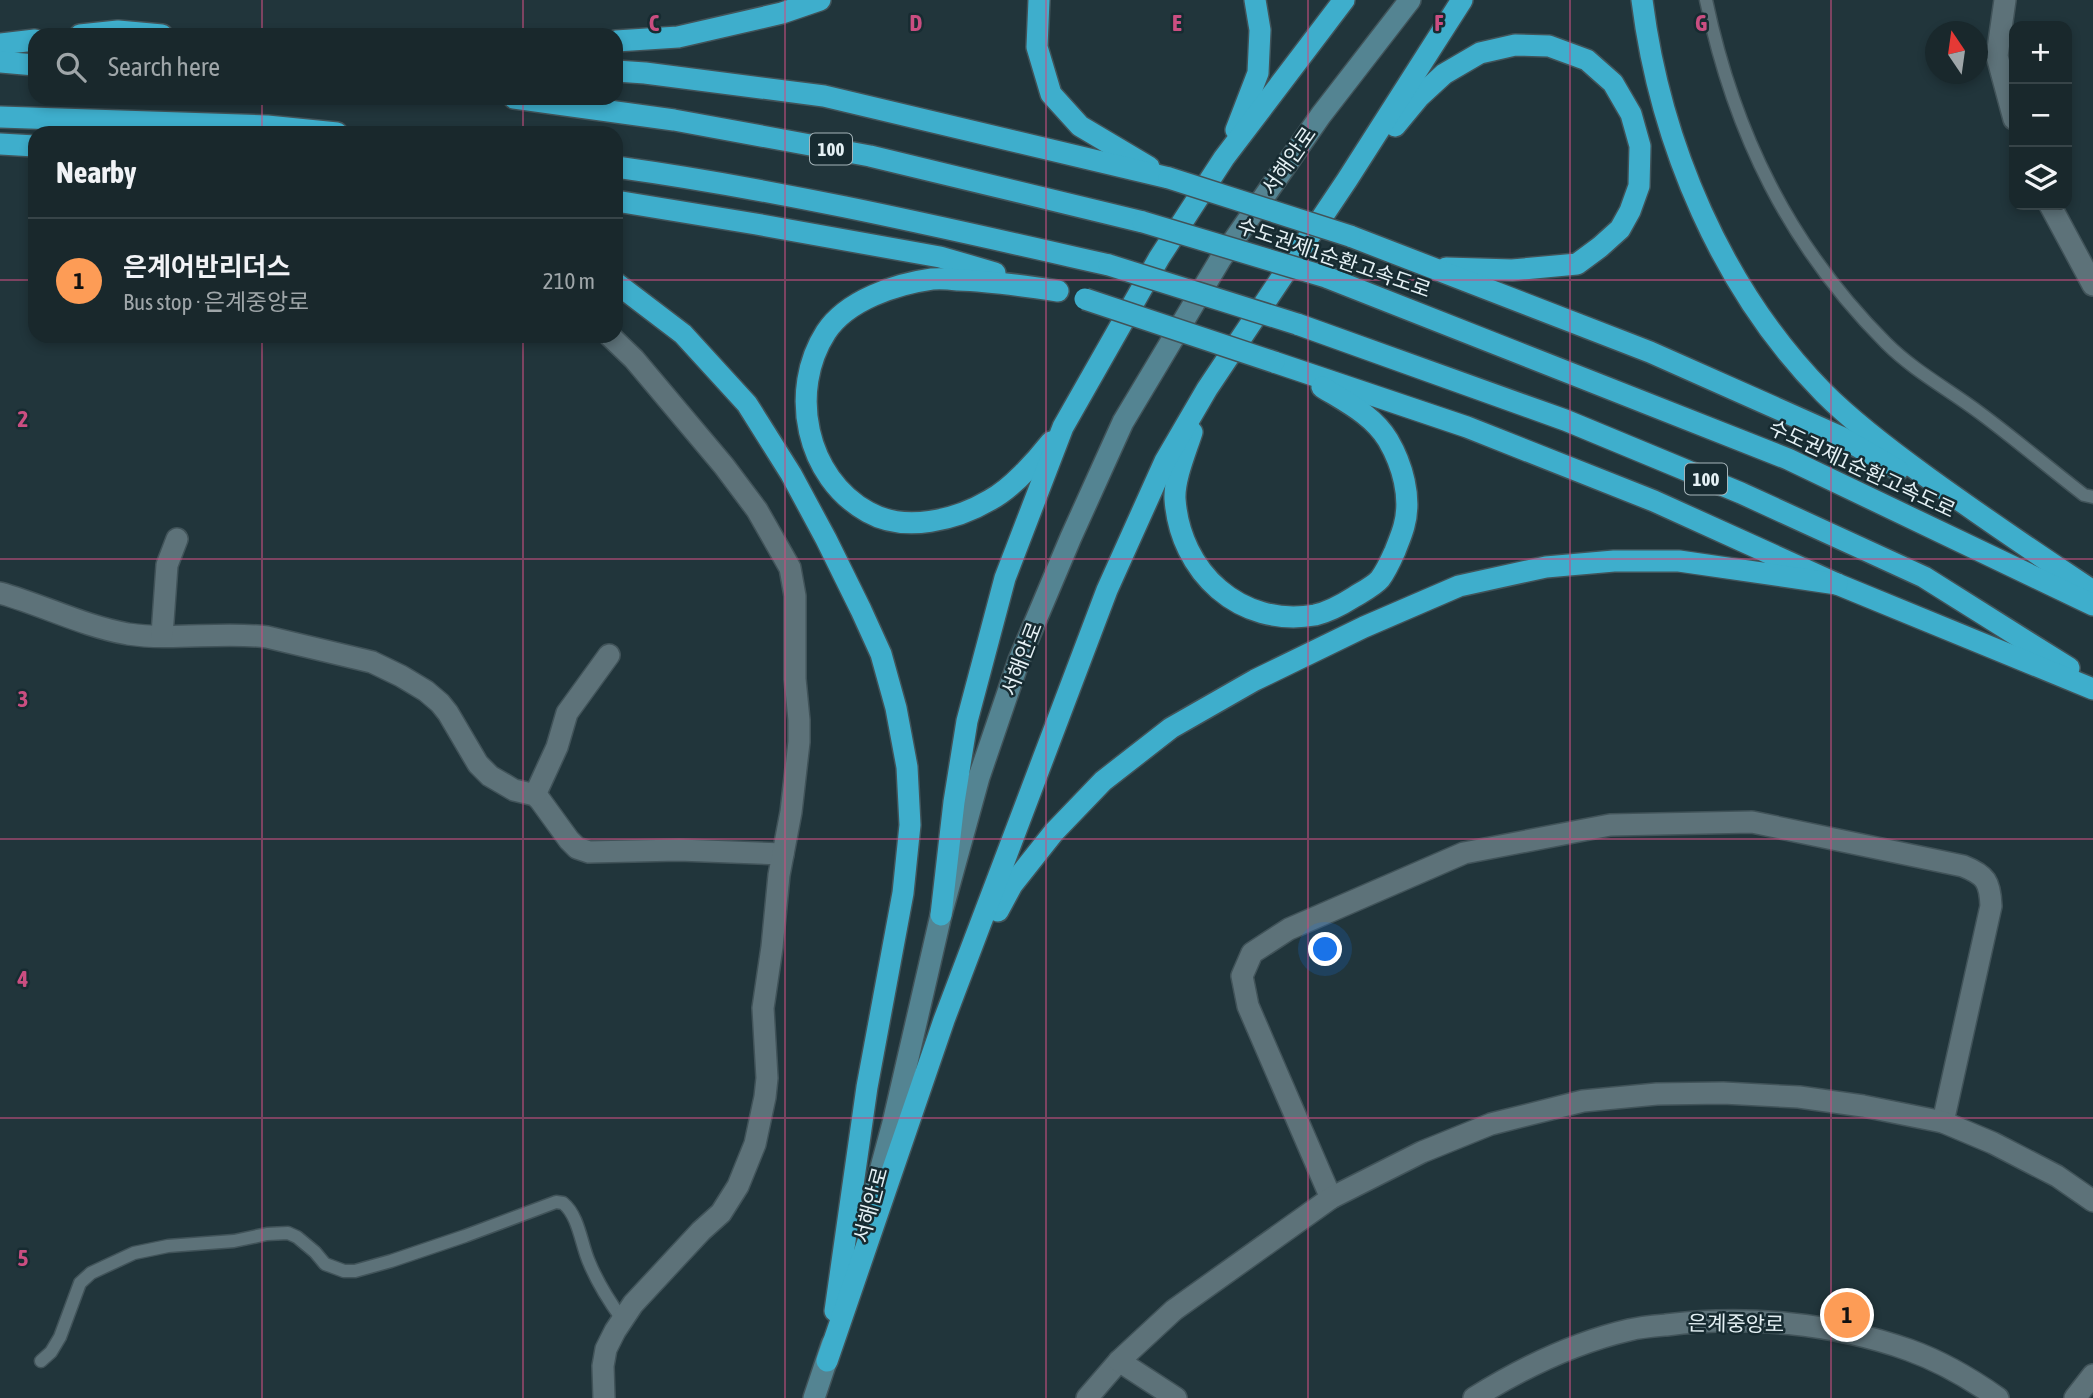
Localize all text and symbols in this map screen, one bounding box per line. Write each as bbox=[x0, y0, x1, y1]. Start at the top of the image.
text: C bbox=[649, 10, 660, 36]
text: D bbox=[910, 10, 923, 36]
text: E bbox=[1172, 10, 1182, 36]
text: F bbox=[1434, 10, 1444, 36]
text: G bbox=[1695, 10, 1707, 36]
north arrow bbox=[1925, 21, 1988, 84]
map controls bbox=[2009, 21, 2072, 210]
button: + bbox=[2009, 21, 2072, 84]
search box bbox=[28, 28, 623, 105]
icon: search bbox=[52, 48, 90, 86]
text: Search here bbox=[108, 52, 220, 82]
button: − bbox=[2009, 84, 2072, 147]
street label: 서해안로 bbox=[1256, 122, 1320, 199]
road number: 100 bbox=[810, 134, 852, 164]
button: layers bbox=[2009, 147, 2072, 210]
text: Nearby bbox=[56, 155, 136, 189]
street label: 수도권제1순환고속도로 bbox=[1234, 213, 1434, 301]
text: 은계어반리더스 bbox=[123, 252, 290, 282]
text: 1 bbox=[74, 268, 84, 294]
text: 210 m bbox=[543, 268, 595, 294]
text: Bus stop · 은계중앙로 bbox=[123, 289, 310, 315]
text: 2 bbox=[18, 406, 28, 432]
street label: 수도권제1순환고속도로 bbox=[1765, 414, 1960, 522]
road number: 100 bbox=[1685, 464, 1727, 494]
street label: 서해안로 bbox=[996, 618, 1046, 699]
text: 3 bbox=[18, 686, 28, 712]
your location bbox=[1308, 932, 1342, 966]
text: 4 bbox=[17, 966, 29, 992]
street label: 서해안로 bbox=[848, 1164, 892, 1245]
text: 5 bbox=[18, 1245, 29, 1271]
pin: 1 bbox=[1824, 1289, 1870, 1341]
street label: 은계중앙로 bbox=[1688, 1310, 1785, 1336]

